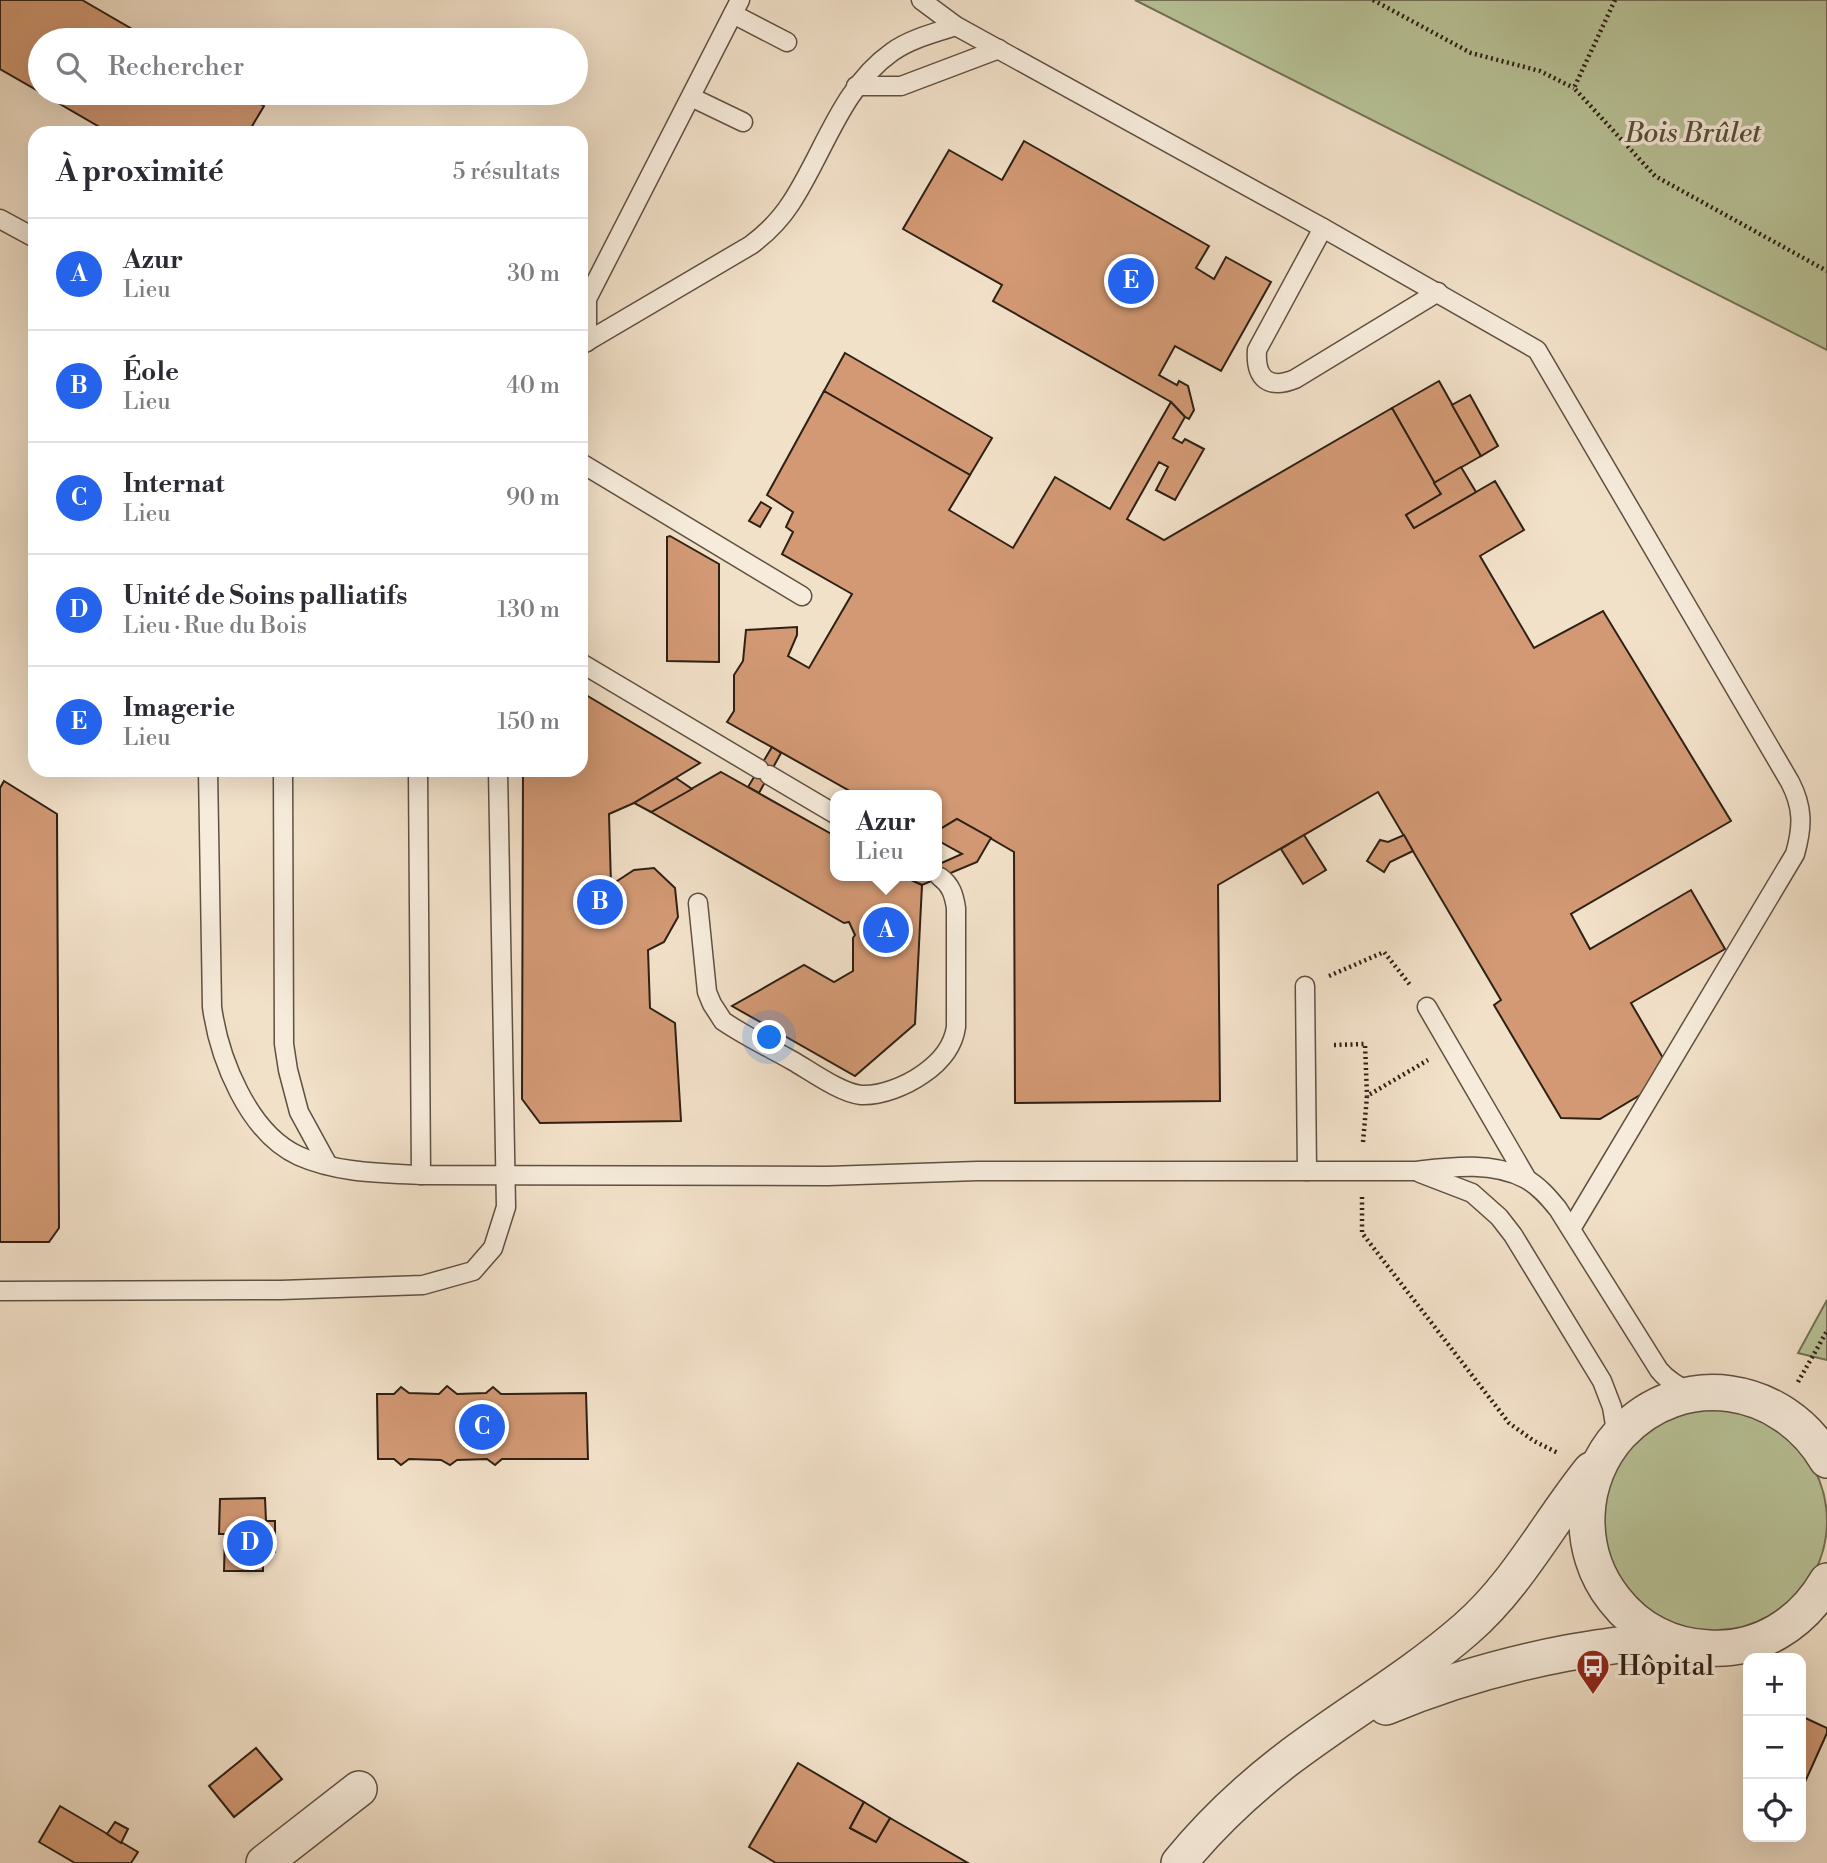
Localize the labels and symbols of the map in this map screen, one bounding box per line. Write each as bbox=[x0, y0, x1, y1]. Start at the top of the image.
park label: Bois Brûlet bbox=[1624, 116, 1762, 151]
pin: E bbox=[1108, 255, 1154, 307]
pin: B bbox=[577, 876, 623, 928]
pin: A bbox=[863, 904, 909, 956]
your location bbox=[752, 1020, 786, 1054]
pin: C bbox=[459, 1401, 505, 1453]
pin: D bbox=[227, 1517, 273, 1569]
bus stop icon: Hôpital bbox=[1574, 1647, 1612, 1696]
place label: Hôpital bbox=[1618, 1649, 1714, 1684]

